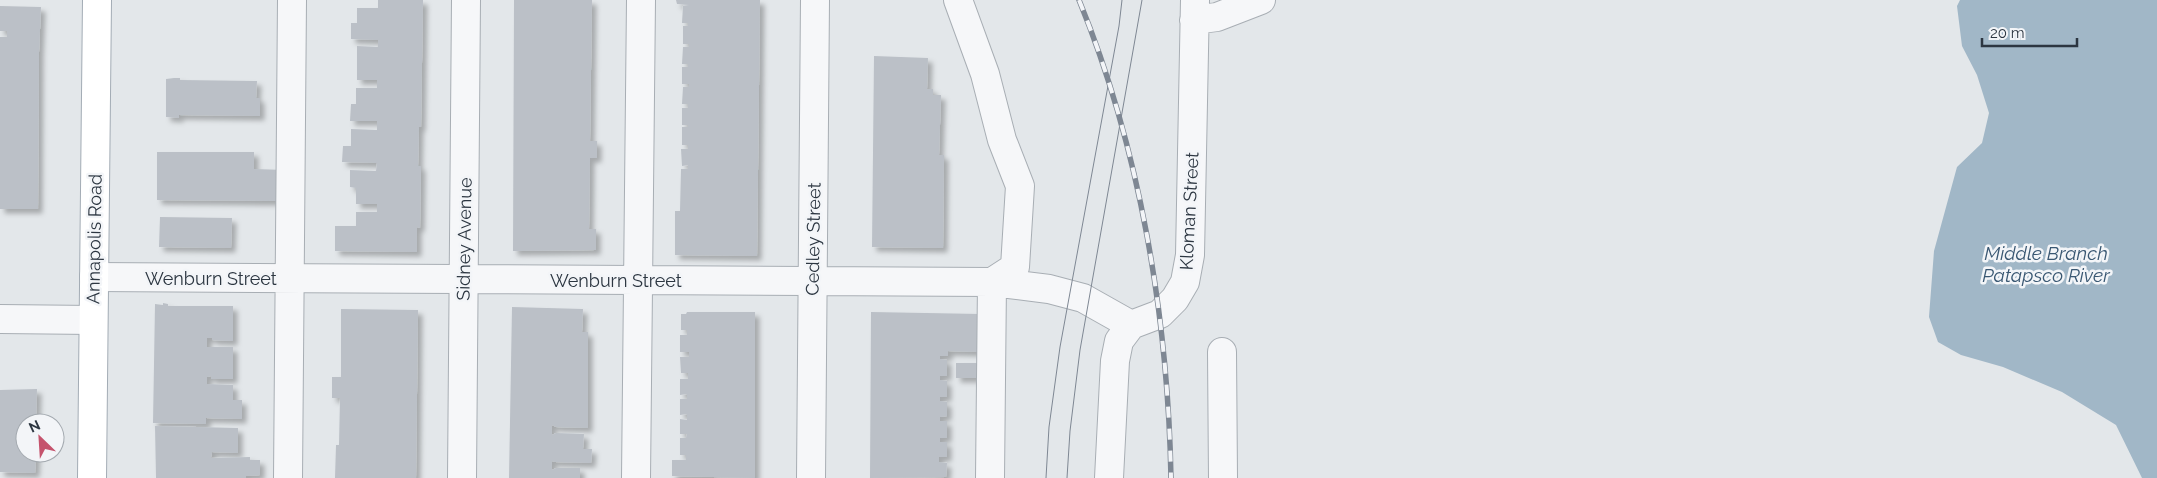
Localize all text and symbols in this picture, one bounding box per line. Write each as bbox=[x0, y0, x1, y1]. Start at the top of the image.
scale bar bbox=[1982, 15, 2077, 47]
text: 20 m bbox=[1990, 24, 2025, 42]
street label: Kloman Street bbox=[1175, 151, 1203, 271]
street label: Annapolis Road bbox=[82, 174, 106, 304]
street label: Sidney Avenue bbox=[452, 177, 476, 301]
street label: Cedley Street bbox=[802, 182, 824, 296]
water label: Middle Branch Patapsco River bbox=[1982, 242, 2111, 286]
street label: Wenburn Street bbox=[145, 268, 277, 289]
street label: Wenburn Street bbox=[550, 270, 682, 291]
north arrow bbox=[15, 413, 65, 463]
text: N bbox=[26, 417, 43, 436]

